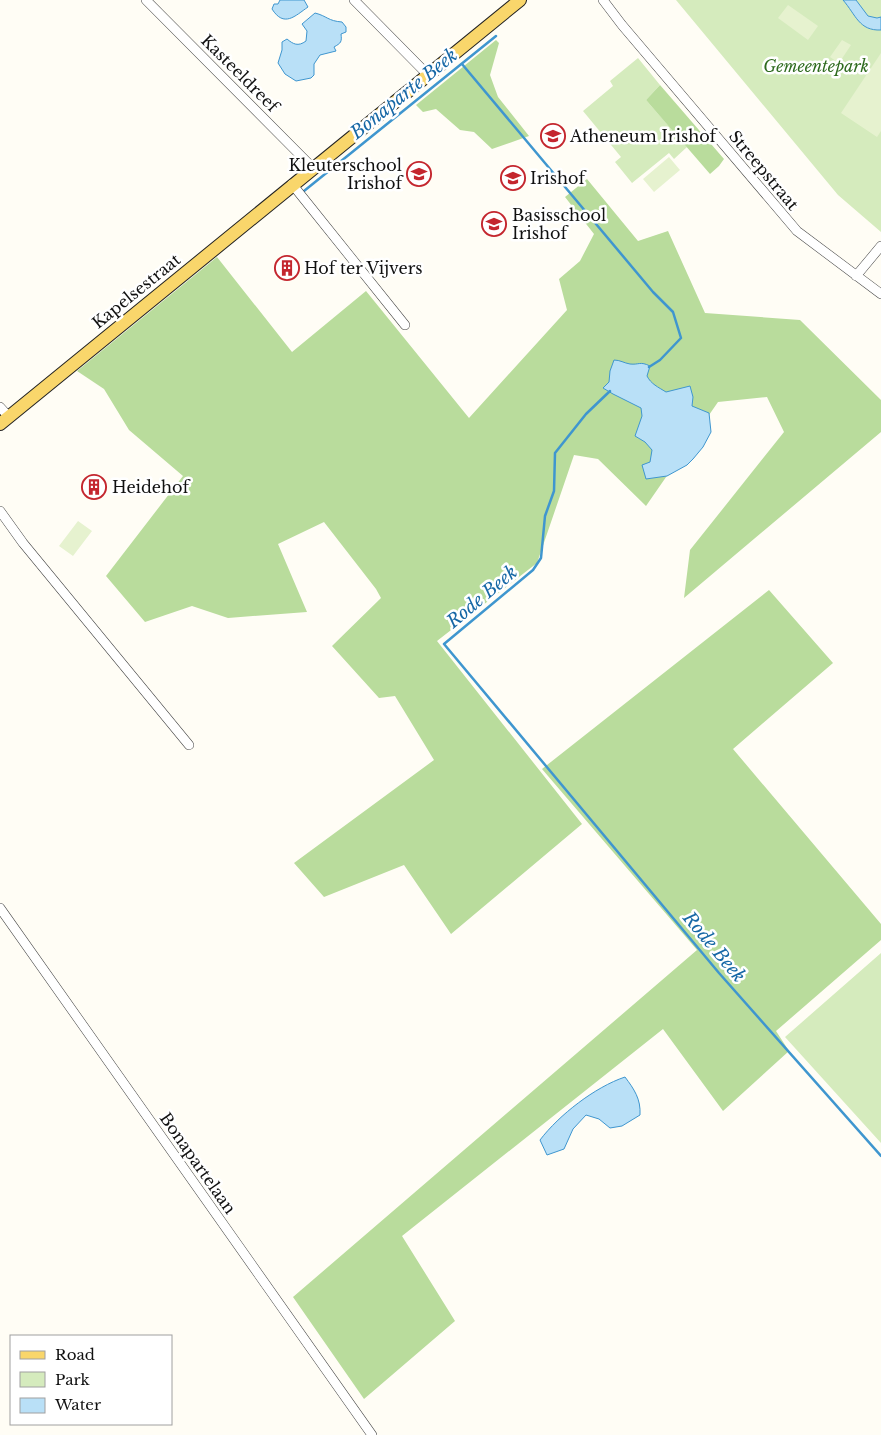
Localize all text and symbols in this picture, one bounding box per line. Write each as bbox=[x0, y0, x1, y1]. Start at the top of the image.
street label: Kasteeldreef bbox=[197, 30, 285, 118]
water label: Bonaparte Beek bbox=[345, 44, 462, 144]
park label: Gemeentepark bbox=[763, 56, 869, 76]
school or university icon: Atheneum Irishof bbox=[540, 123, 566, 149]
place label: Atheneum Irishof bbox=[569, 126, 719, 146]
street label: Streepstraat bbox=[725, 126, 803, 214]
place label: Kleuterschool Irishof bbox=[289, 155, 404, 193]
school or university icon: Kleuterschool Irishof bbox=[406, 161, 432, 187]
school or university icon: Irishof bbox=[500, 165, 526, 191]
place label: Irishof bbox=[530, 168, 587, 188]
place label: Basisschool Irishof bbox=[512, 205, 606, 243]
school or university icon: Basisschool Irishof bbox=[481, 211, 507, 237]
street label: Kapelsestraat bbox=[88, 249, 184, 333]
building icon: Hof ter Vijvers bbox=[274, 255, 300, 281]
place label: Hof ter Vijvers bbox=[304, 258, 423, 278]
building icon: Heidehof bbox=[81, 474, 107, 500]
place label: Heidehof bbox=[112, 477, 191, 497]
water label: Rode Beek bbox=[441, 561, 522, 634]
water label: Rode Beek bbox=[677, 906, 750, 987]
street label: Bonapartelaan bbox=[156, 1108, 240, 1218]
legend bbox=[10, 1335, 172, 1425]
text: Road bbox=[55, 1345, 95, 1364]
text: Park bbox=[55, 1370, 91, 1389]
text: Water bbox=[54, 1395, 102, 1414]

